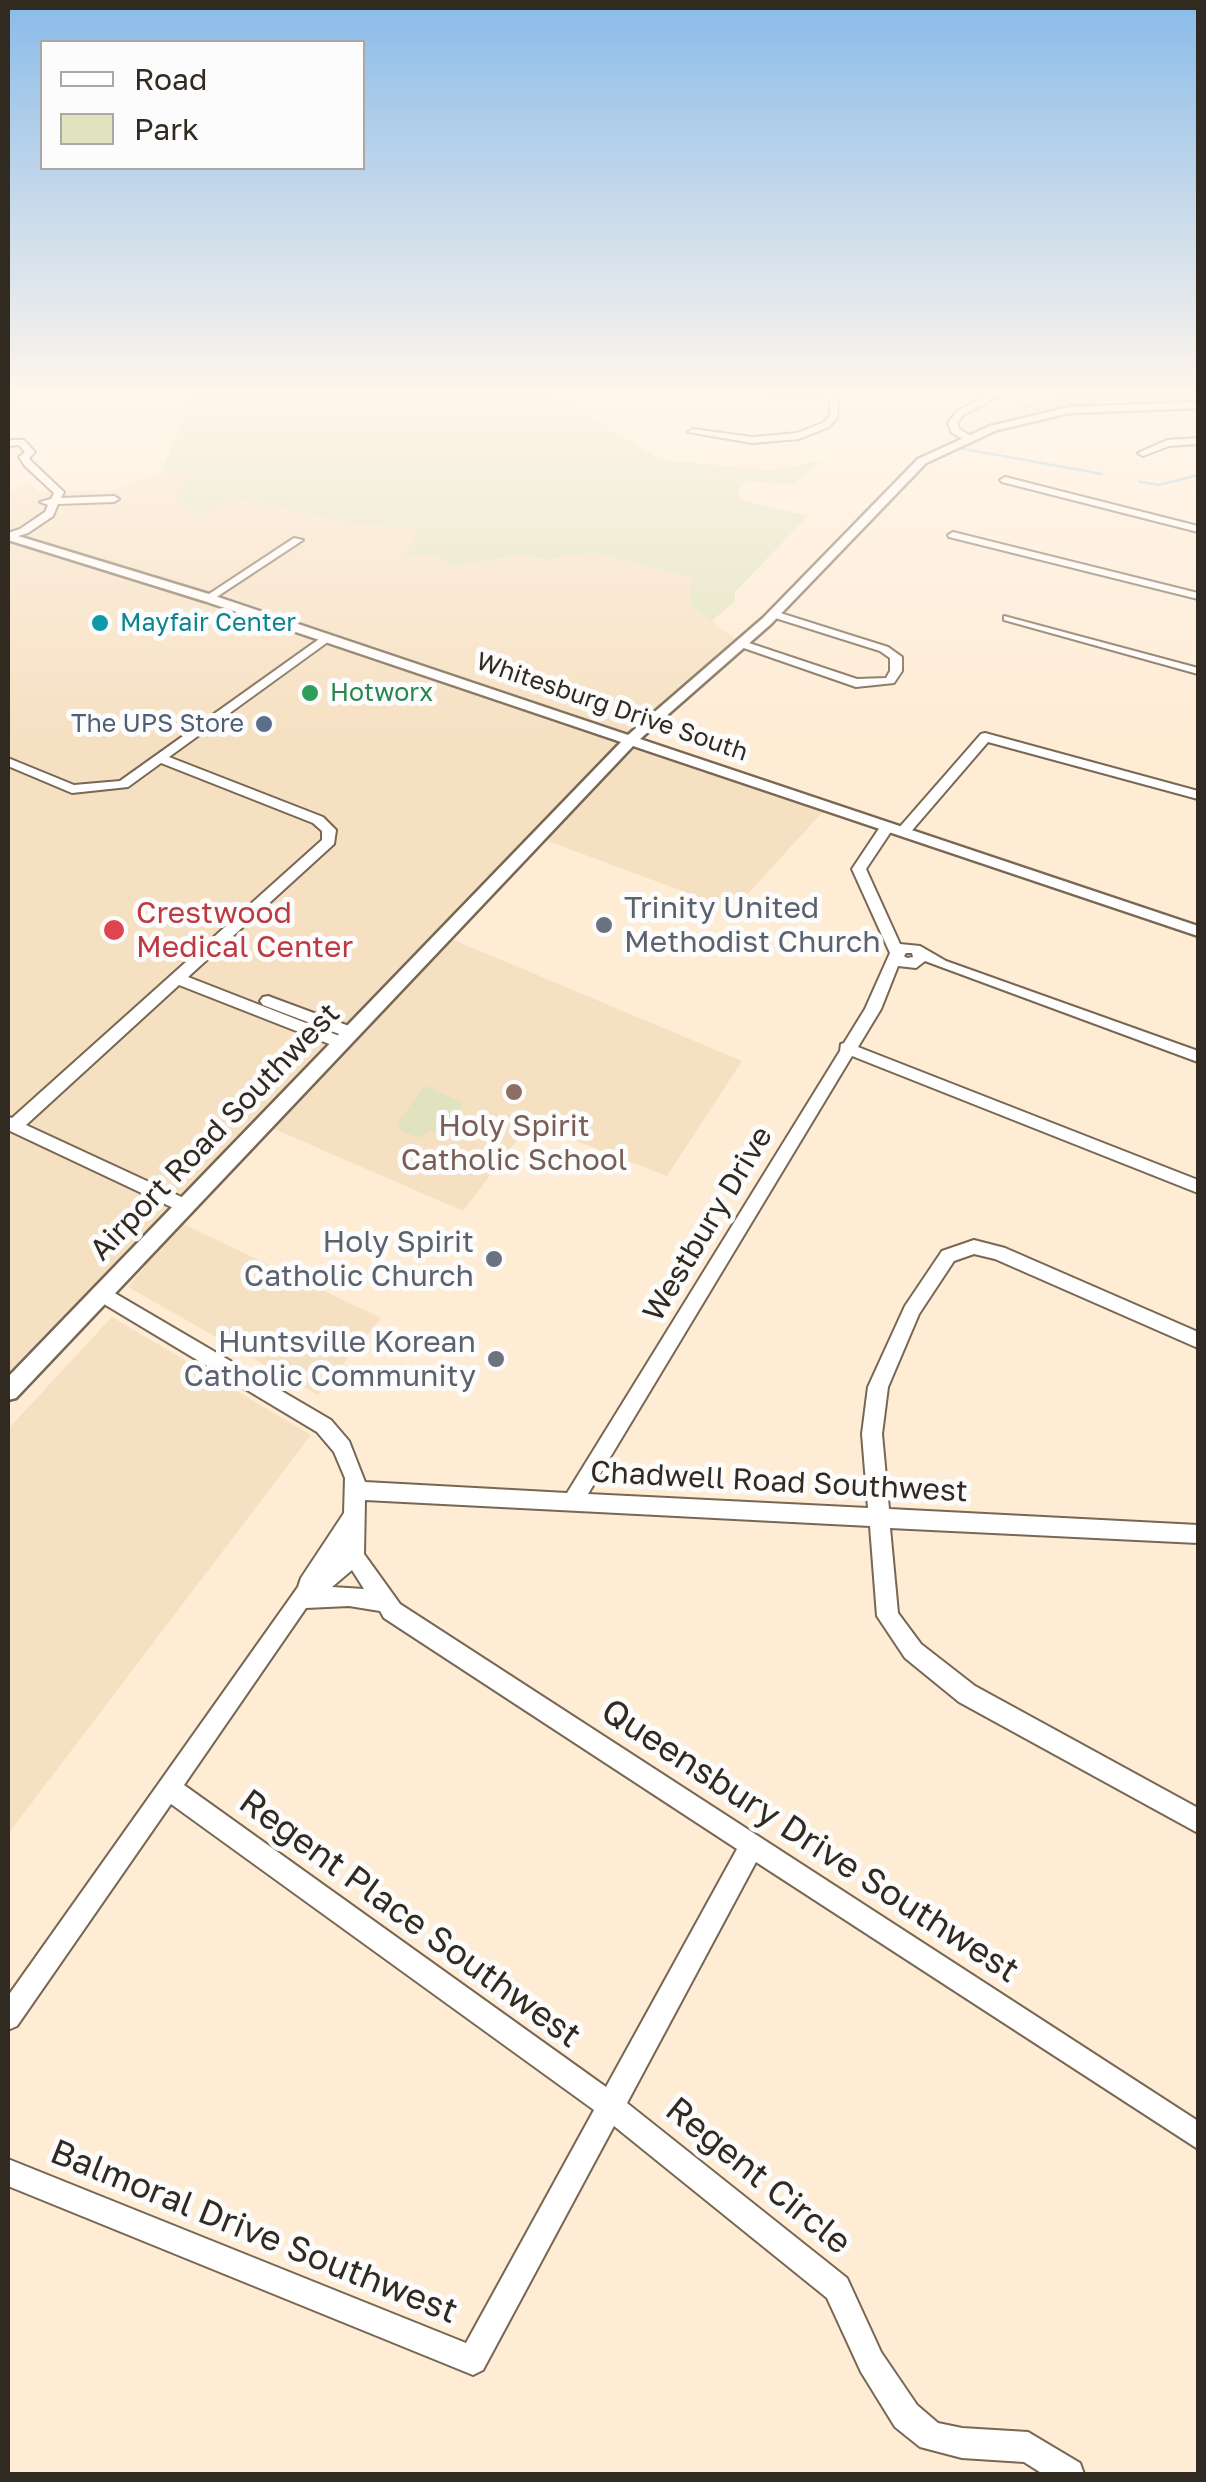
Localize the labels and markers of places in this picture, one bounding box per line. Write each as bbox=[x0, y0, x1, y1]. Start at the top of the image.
place label: Mayfair Center bbox=[120, 608, 296, 638]
marker: Mayfair Center bbox=[89, 612, 111, 634]
place label: Hotworx bbox=[330, 678, 433, 708]
marker: Hotworx bbox=[299, 682, 321, 704]
place label: The UPS Store bbox=[71, 709, 244, 739]
marker: The UPS Store bbox=[253, 713, 275, 735]
place label: Trinity United Methodist Church bbox=[624, 890, 881, 960]
place label: Crestwood Medical Center bbox=[136, 895, 353, 966]
marker: Trinity United Methodist Church bbox=[593, 914, 615, 936]
marker: Crestwood Medical Center bbox=[101, 917, 127, 943]
marker: Holy Spirit Catholic School bbox=[503, 1081, 525, 1103]
place label: Holy Spirit Catholic School bbox=[401, 1108, 627, 1178]
place label: Holy Spirit Catholic Church bbox=[244, 1224, 474, 1294]
marker: Holy Spirit Catholic Church bbox=[483, 1248, 505, 1270]
place label: Huntsville Korean Catholic Community bbox=[183, 1324, 476, 1394]
marker: Huntsville Korean Catholic Community bbox=[485, 1348, 507, 1370]

